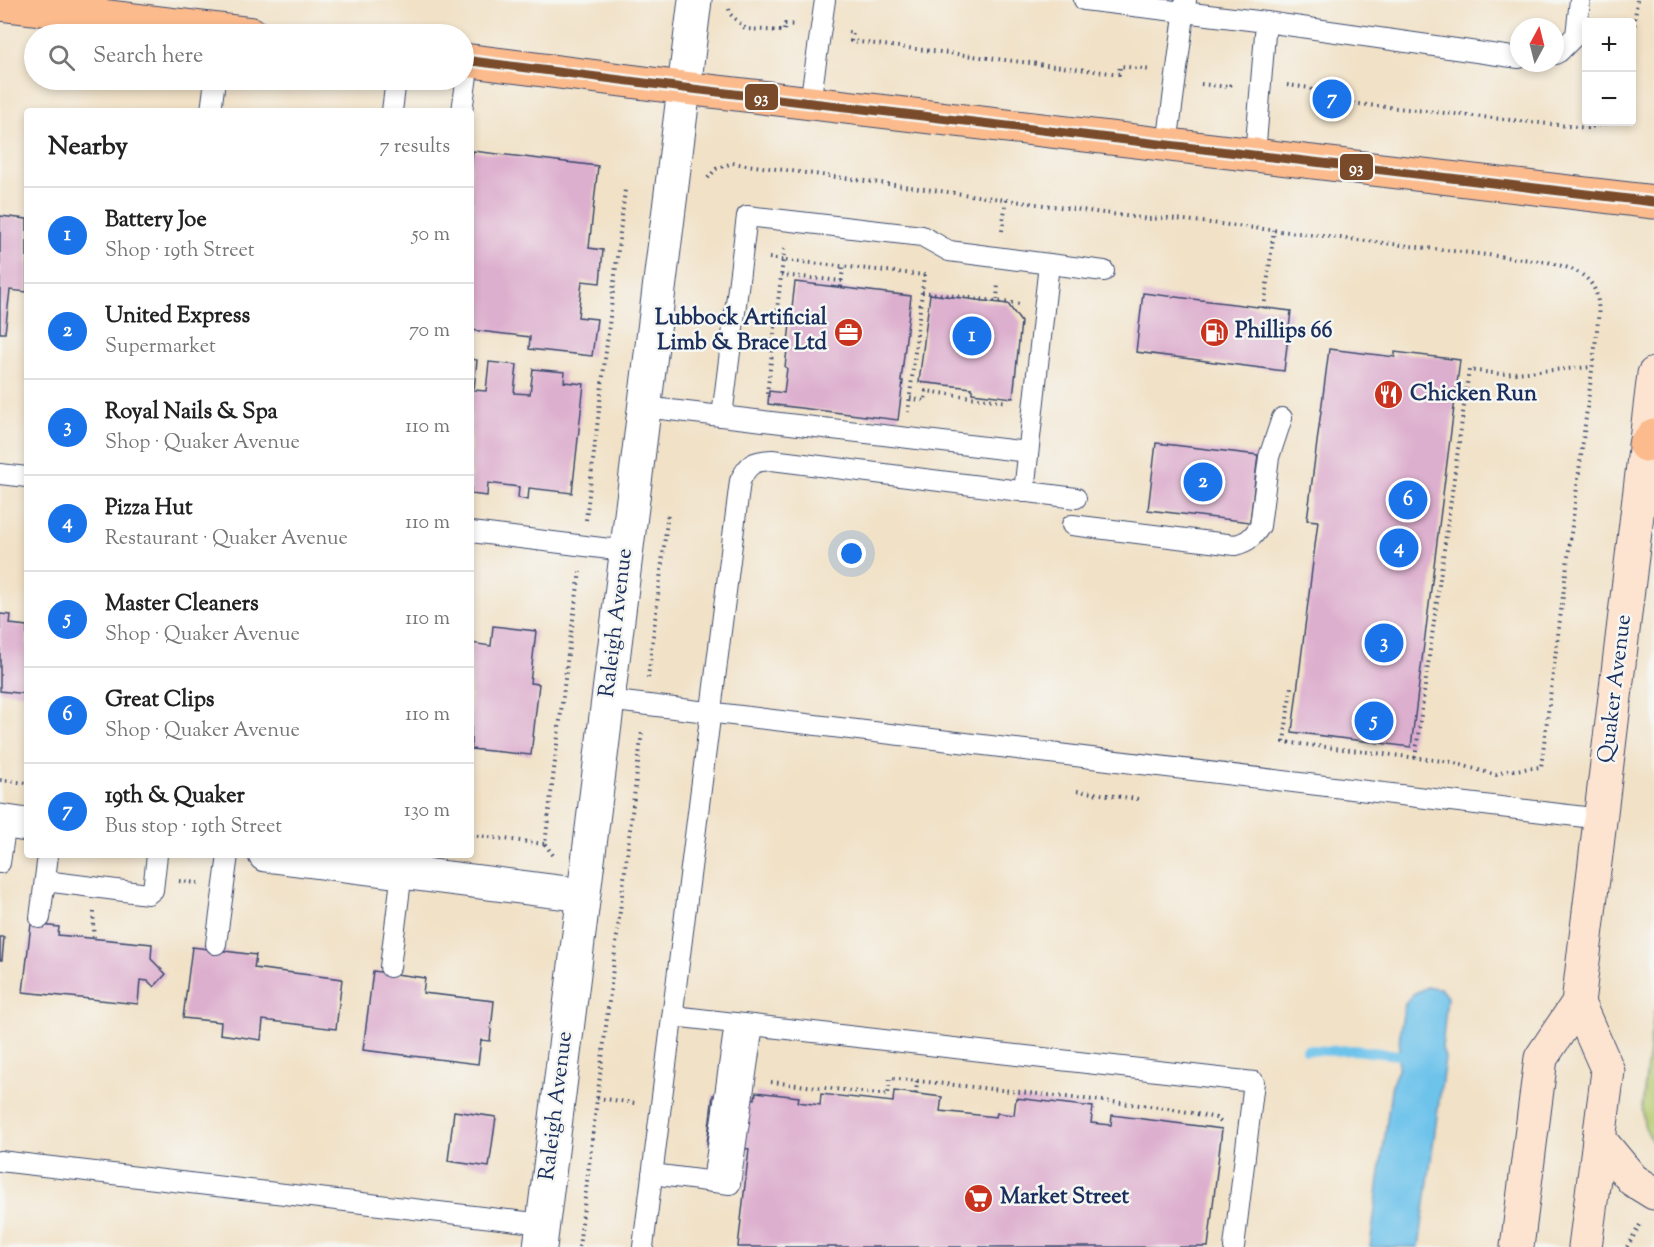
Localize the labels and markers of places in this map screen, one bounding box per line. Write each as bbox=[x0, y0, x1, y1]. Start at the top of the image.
pin: 7 bbox=[1312, 76, 1352, 122]
place label: Lubbock Artificial Limb & Brace Ltd bbox=[655, 303, 828, 360]
pin: 1 bbox=[952, 314, 992, 358]
office icon: Lubbock Artificial Limb & Brace Ltd bbox=[832, 316, 864, 348]
fuel station icon: Phillips 66 bbox=[1198, 316, 1230, 348]
place label: Phillips 66 bbox=[1235, 316, 1332, 348]
restaurant icon: Chicken Run bbox=[1373, 379, 1405, 411]
place label: Chicken Run bbox=[1410, 379, 1537, 411]
pin: 2 bbox=[1184, 460, 1222, 504]
pin: 6 bbox=[1388, 478, 1428, 522]
pin: 4 bbox=[1380, 526, 1418, 570]
pin: 3 bbox=[1364, 620, 1404, 666]
pin: 5 bbox=[1354, 698, 1394, 744]
supermarket icon: Market Street bbox=[963, 1182, 995, 1214]
place label: Market Street bbox=[1000, 1182, 1129, 1214]

